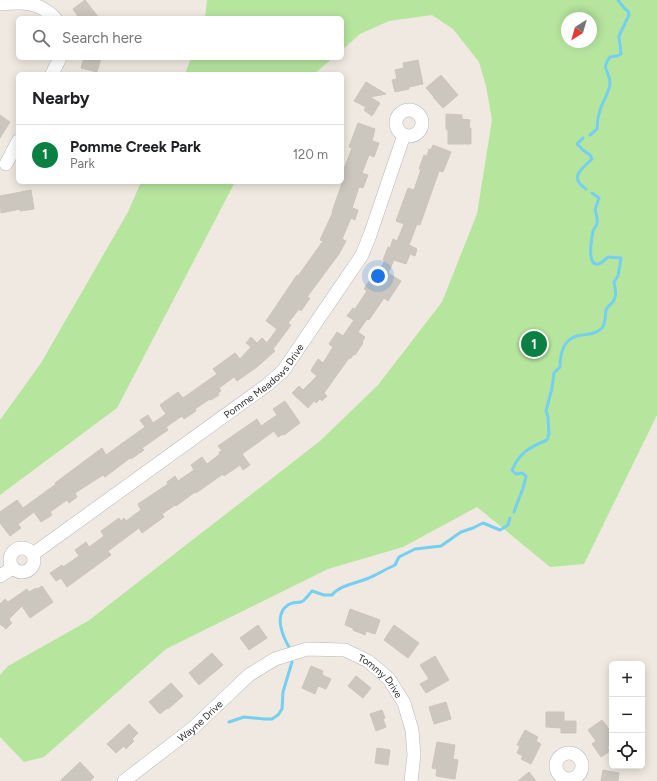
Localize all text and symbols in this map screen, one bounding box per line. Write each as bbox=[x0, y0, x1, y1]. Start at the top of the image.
north arrow bbox=[561, 12, 597, 48]
search box bbox=[16, 16, 344, 60]
icon: search bbox=[30, 27, 52, 49]
text: Search here bbox=[62, 29, 142, 47]
text: Nearby bbox=[32, 88, 90, 108]
text: Pomme Creek Park bbox=[70, 138, 201, 156]
text: 1 bbox=[42, 147, 48, 162]
text: 120 m bbox=[293, 147, 328, 162]
text: Park bbox=[70, 156, 95, 171]
your location bbox=[368, 266, 388, 286]
pin: 1 bbox=[521, 329, 547, 359]
street label: Pomme Meadows Drive bbox=[221, 341, 307, 421]
street label: Tommy Drive bbox=[356, 651, 405, 701]
map controls bbox=[609, 661, 645, 769]
button: + bbox=[609, 661, 645, 697]
street label: Wayne Drive bbox=[175, 697, 226, 745]
button: − bbox=[609, 697, 645, 733]
button: locate bbox=[609, 733, 645, 769]

